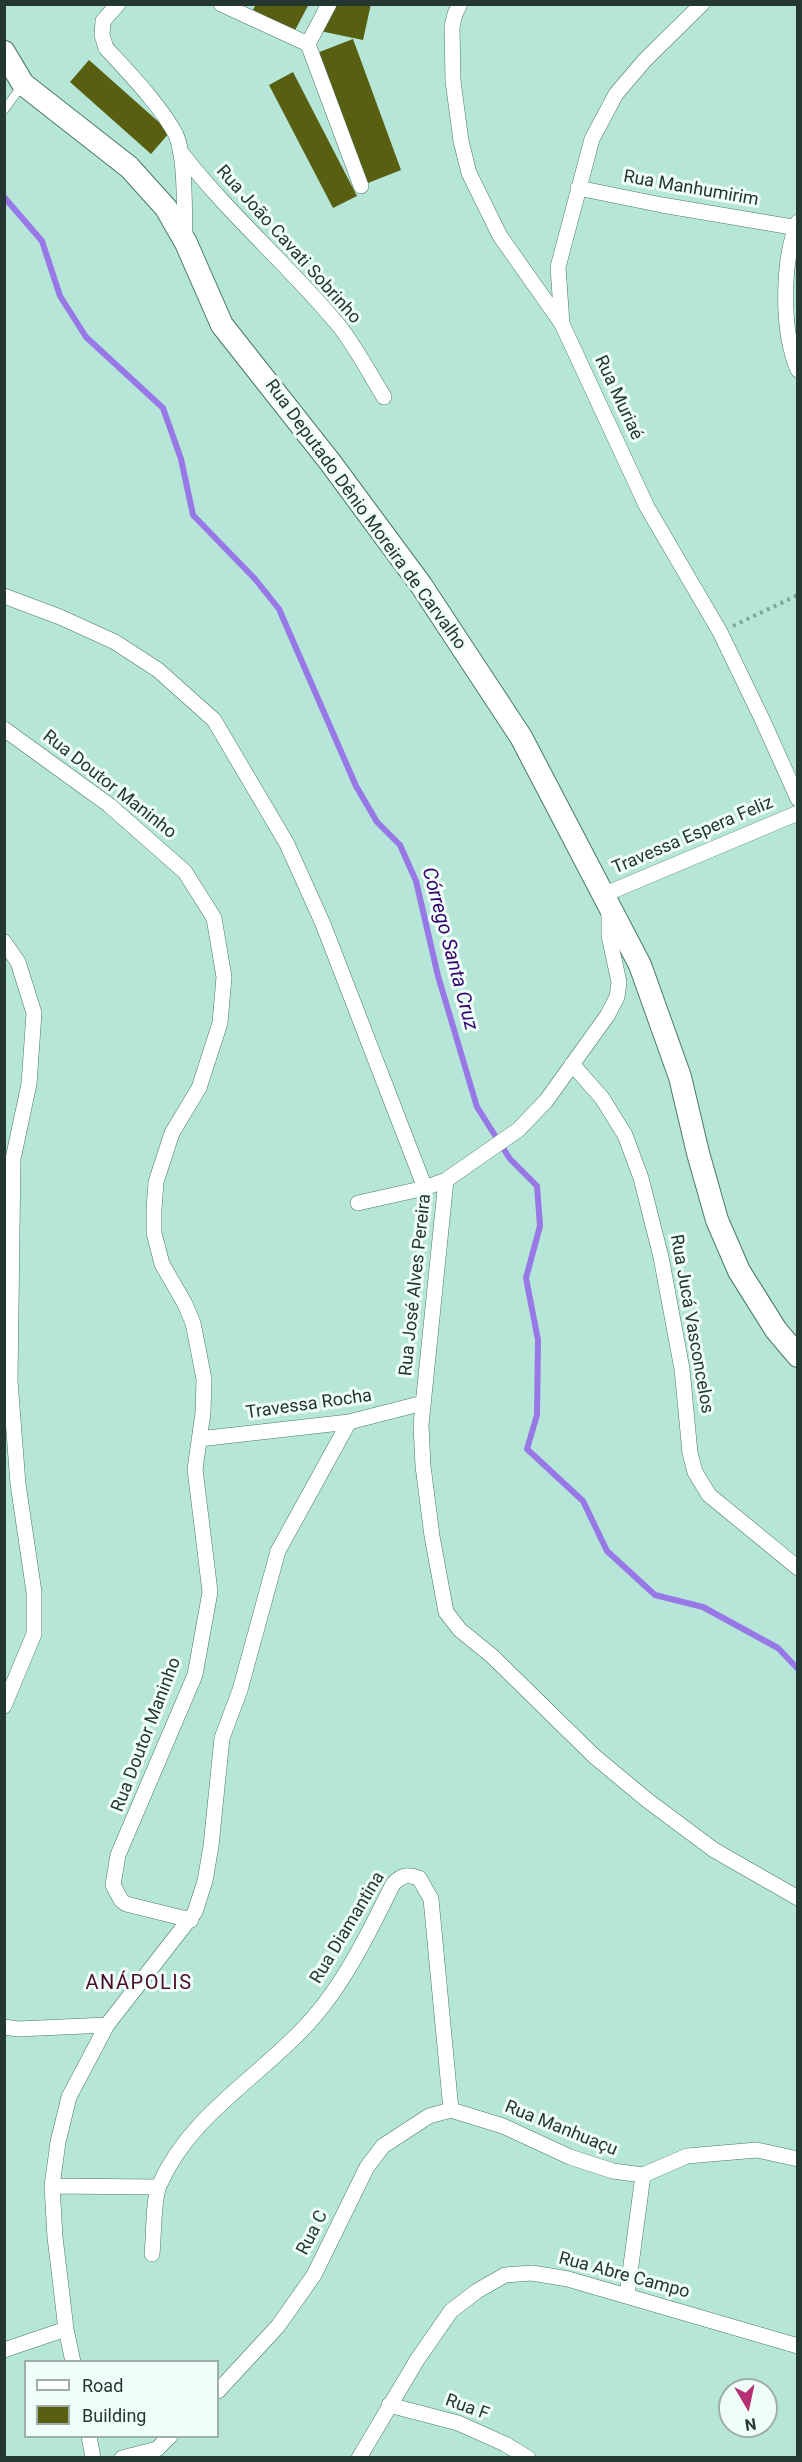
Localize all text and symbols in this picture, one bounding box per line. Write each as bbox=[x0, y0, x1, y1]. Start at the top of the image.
street label: Rua João Cavati Sobrinho bbox=[211, 161, 365, 329]
street label: Rua Manhumirim bbox=[622, 166, 760, 212]
street label: Rua Muriaé bbox=[589, 352, 647, 444]
street label: Rua Deputado Dênio Moreira de Carvalho bbox=[260, 376, 470, 654]
street label: Rua Doutor Maninho bbox=[38, 726, 180, 844]
street label: Travessa Espera Feliz bbox=[609, 792, 777, 880]
water label: Córrego Santa Cruz bbox=[416, 865, 482, 1033]
street label: Rua José Alves Pereira bbox=[396, 1193, 436, 1377]
street label: Rua Jucá Vasconcelos bbox=[665, 1233, 717, 1415]
street label: Travessa Rocha bbox=[245, 1385, 373, 1425]
street label: Rua Doutor Maninho bbox=[108, 1655, 186, 1815]
street label: Rua Diamantina bbox=[306, 1868, 390, 1988]
district label: ANÁPOLIS bbox=[86, 1972, 192, 1996]
street label: Rua Manhuaçu bbox=[501, 2097, 621, 2161]
street label: Rua C bbox=[293, 2207, 333, 2259]
street label: Rua Abre Campo bbox=[556, 2248, 692, 2304]
legend bbox=[24, 2360, 219, 2438]
text: Road bbox=[82, 2375, 123, 2396]
north arrow bbox=[718, 2378, 778, 2438]
street label: Rua F bbox=[442, 2390, 492, 2426]
text: Building bbox=[82, 2405, 146, 2426]
text: N bbox=[744, 2414, 758, 2435]

